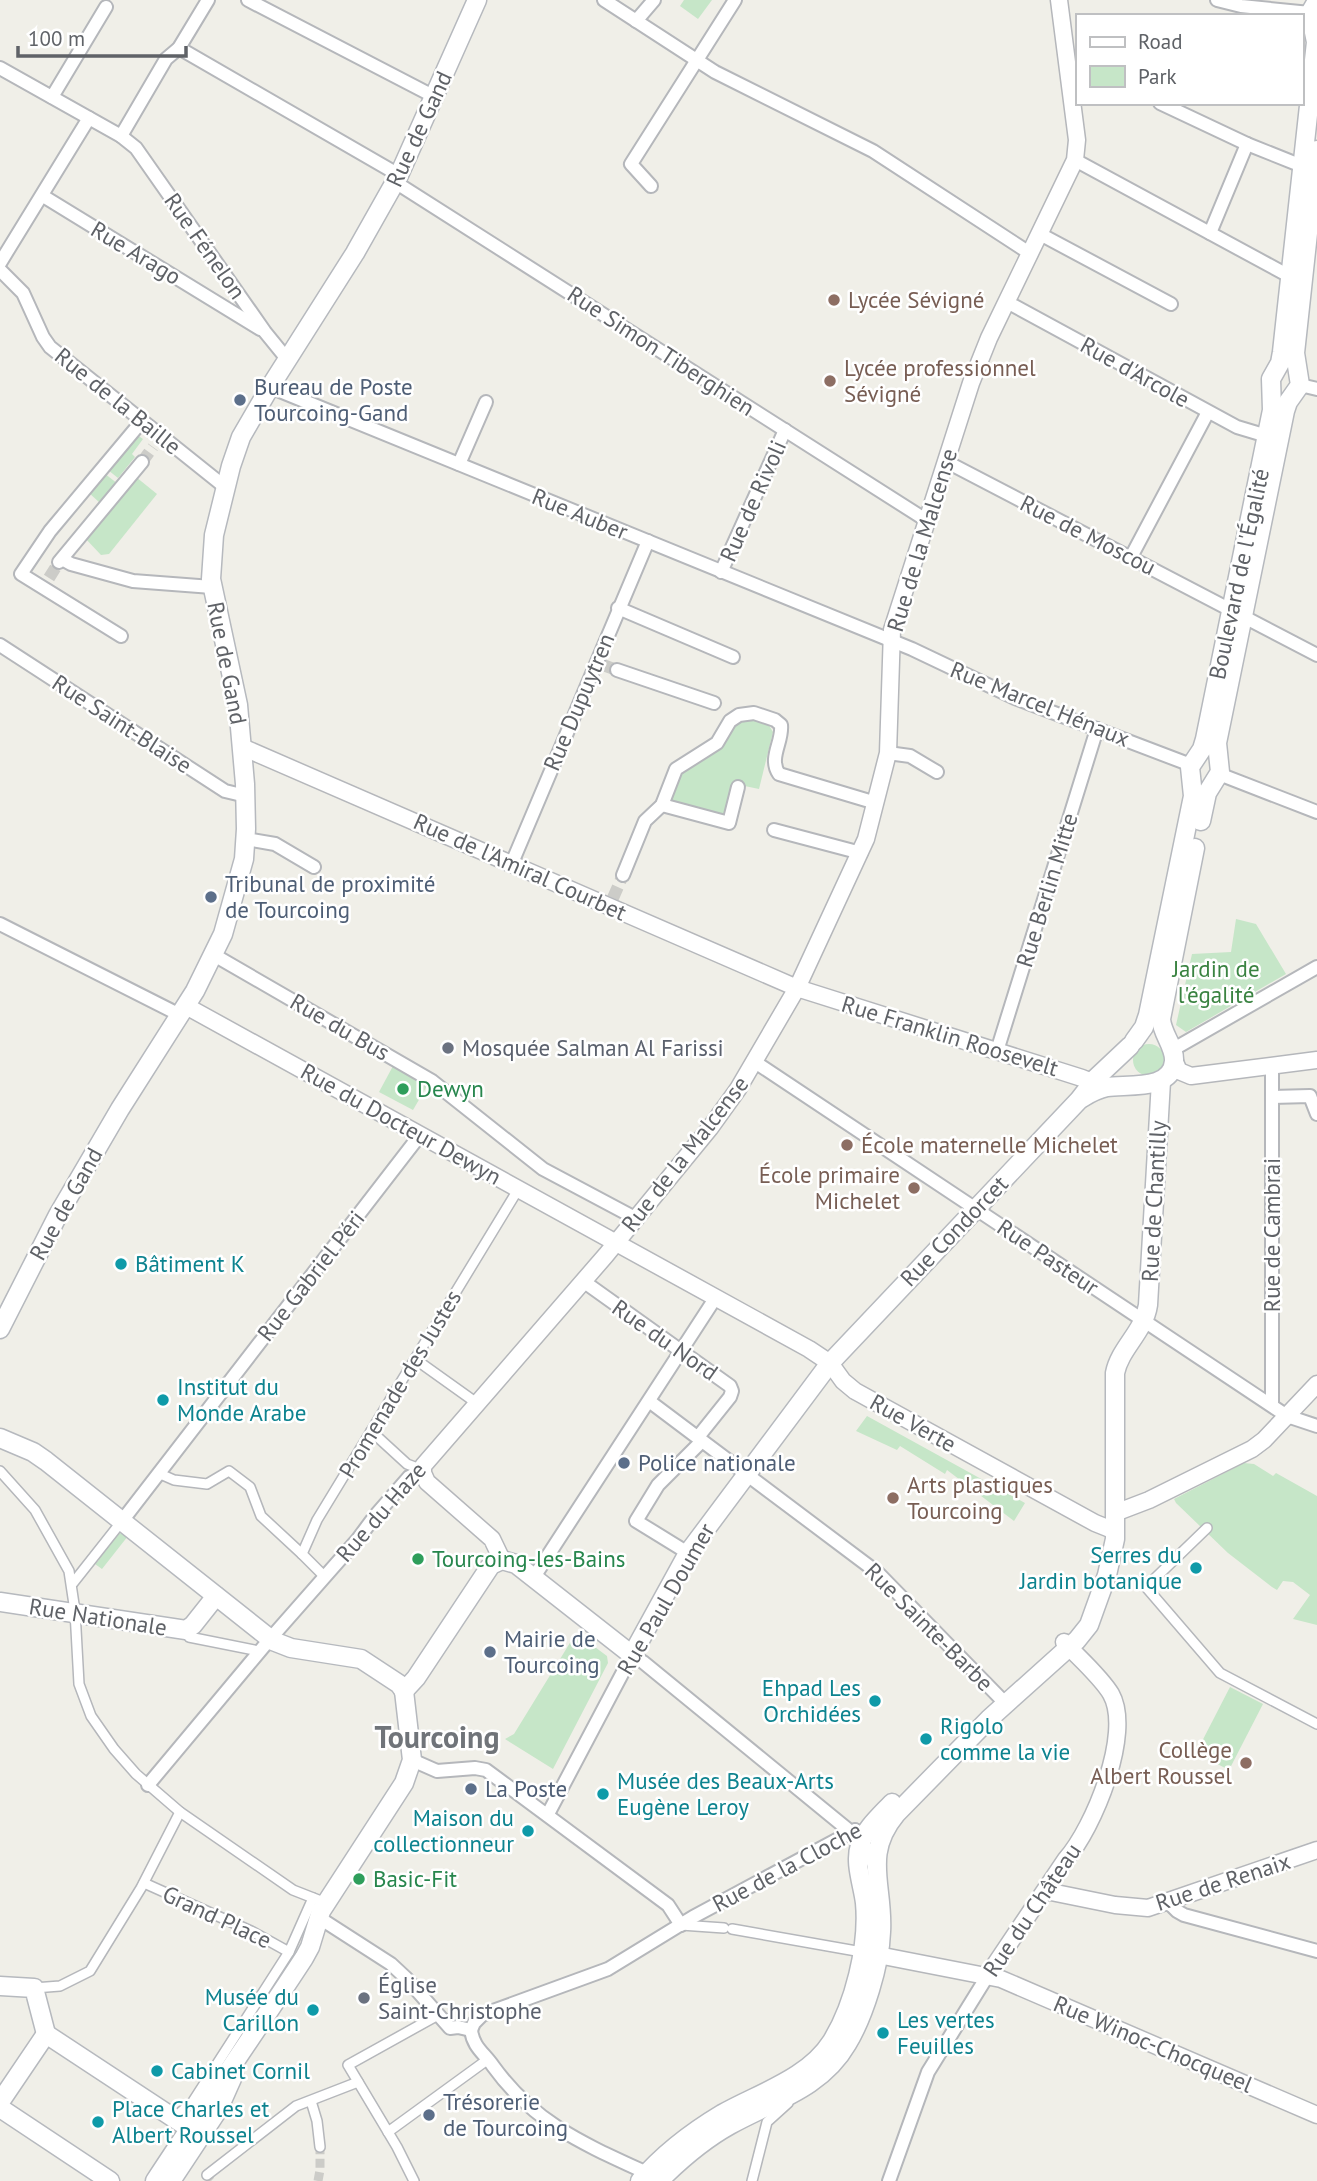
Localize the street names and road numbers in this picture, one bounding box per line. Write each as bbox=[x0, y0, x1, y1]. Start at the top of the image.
street label: Rue de Gand bbox=[379, 66, 458, 191]
street label: Rue Fénelon bbox=[158, 187, 253, 304]
street label: Rue Arago bbox=[86, 214, 187, 291]
street label: Rue Simon Tiberghien bbox=[562, 279, 760, 422]
street label: Rue d'Arcole bbox=[1076, 330, 1195, 413]
street label: Rue de la Baille bbox=[49, 341, 187, 460]
street label: Rue de Rivoli bbox=[713, 436, 792, 566]
street label: Rue de la Malcense bbox=[880, 445, 963, 635]
street label: Boulevard de l'Égalité bbox=[1202, 466, 1275, 682]
street label: Rue Auber bbox=[528, 481, 632, 546]
street label: Rue de Moscou bbox=[1015, 488, 1161, 581]
street label: Rue de Gand bbox=[201, 599, 254, 727]
street label: Rue Dupuytren bbox=[537, 629, 621, 775]
street label: Rue Marcel Hénaux bbox=[946, 654, 1134, 753]
street label: Rue Saint-Blaise bbox=[47, 668, 197, 779]
street label: Rue de l'Amiral Courbet bbox=[409, 807, 631, 927]
street label: Rue Berlin Mitte bbox=[1009, 809, 1084, 970]
street label: Rue du Bus bbox=[285, 986, 395, 1067]
street label: Rue Franklin Roosevelt bbox=[838, 989, 1062, 1082]
street label: Rue du Docteur Dewyn bbox=[296, 1056, 507, 1191]
street label: Rue de la Malcense bbox=[615, 1070, 755, 1237]
street label: Rue de Chantilly bbox=[1135, 1119, 1172, 1282]
street label: Rue de Gand bbox=[23, 1142, 108, 1265]
street label: Rue de Cambrai bbox=[1257, 1158, 1286, 1312]
street label: Rue Condorcet bbox=[894, 1169, 1014, 1292]
street label: Rue Gabriel Péri bbox=[251, 1205, 371, 1347]
street label: Rue Pasteur bbox=[992, 1212, 1105, 1301]
street label: Promenade des Justes bbox=[332, 1284, 467, 1483]
street label: Rue du Nord bbox=[607, 1293, 724, 1387]
street label: Rue Verte bbox=[865, 1387, 961, 1458]
street label: Rue du Haze bbox=[329, 1456, 432, 1568]
street label: Rue Paul Doumer bbox=[610, 1518, 721, 1680]
street label: Rue Sainte-Barbe bbox=[859, 1556, 1000, 1697]
street label: Rue Nationale bbox=[27, 1591, 169, 1642]
street label: Rue de la Cloche bbox=[707, 1815, 866, 1918]
street label: Rue du Château bbox=[976, 1837, 1087, 1982]
street label: Rue de Renaix bbox=[1152, 1846, 1294, 1917]
street label: Grand Place bbox=[158, 1879, 276, 1954]
street label: Rue Winoc-Chocqueel bbox=[1049, 1988, 1257, 2099]

